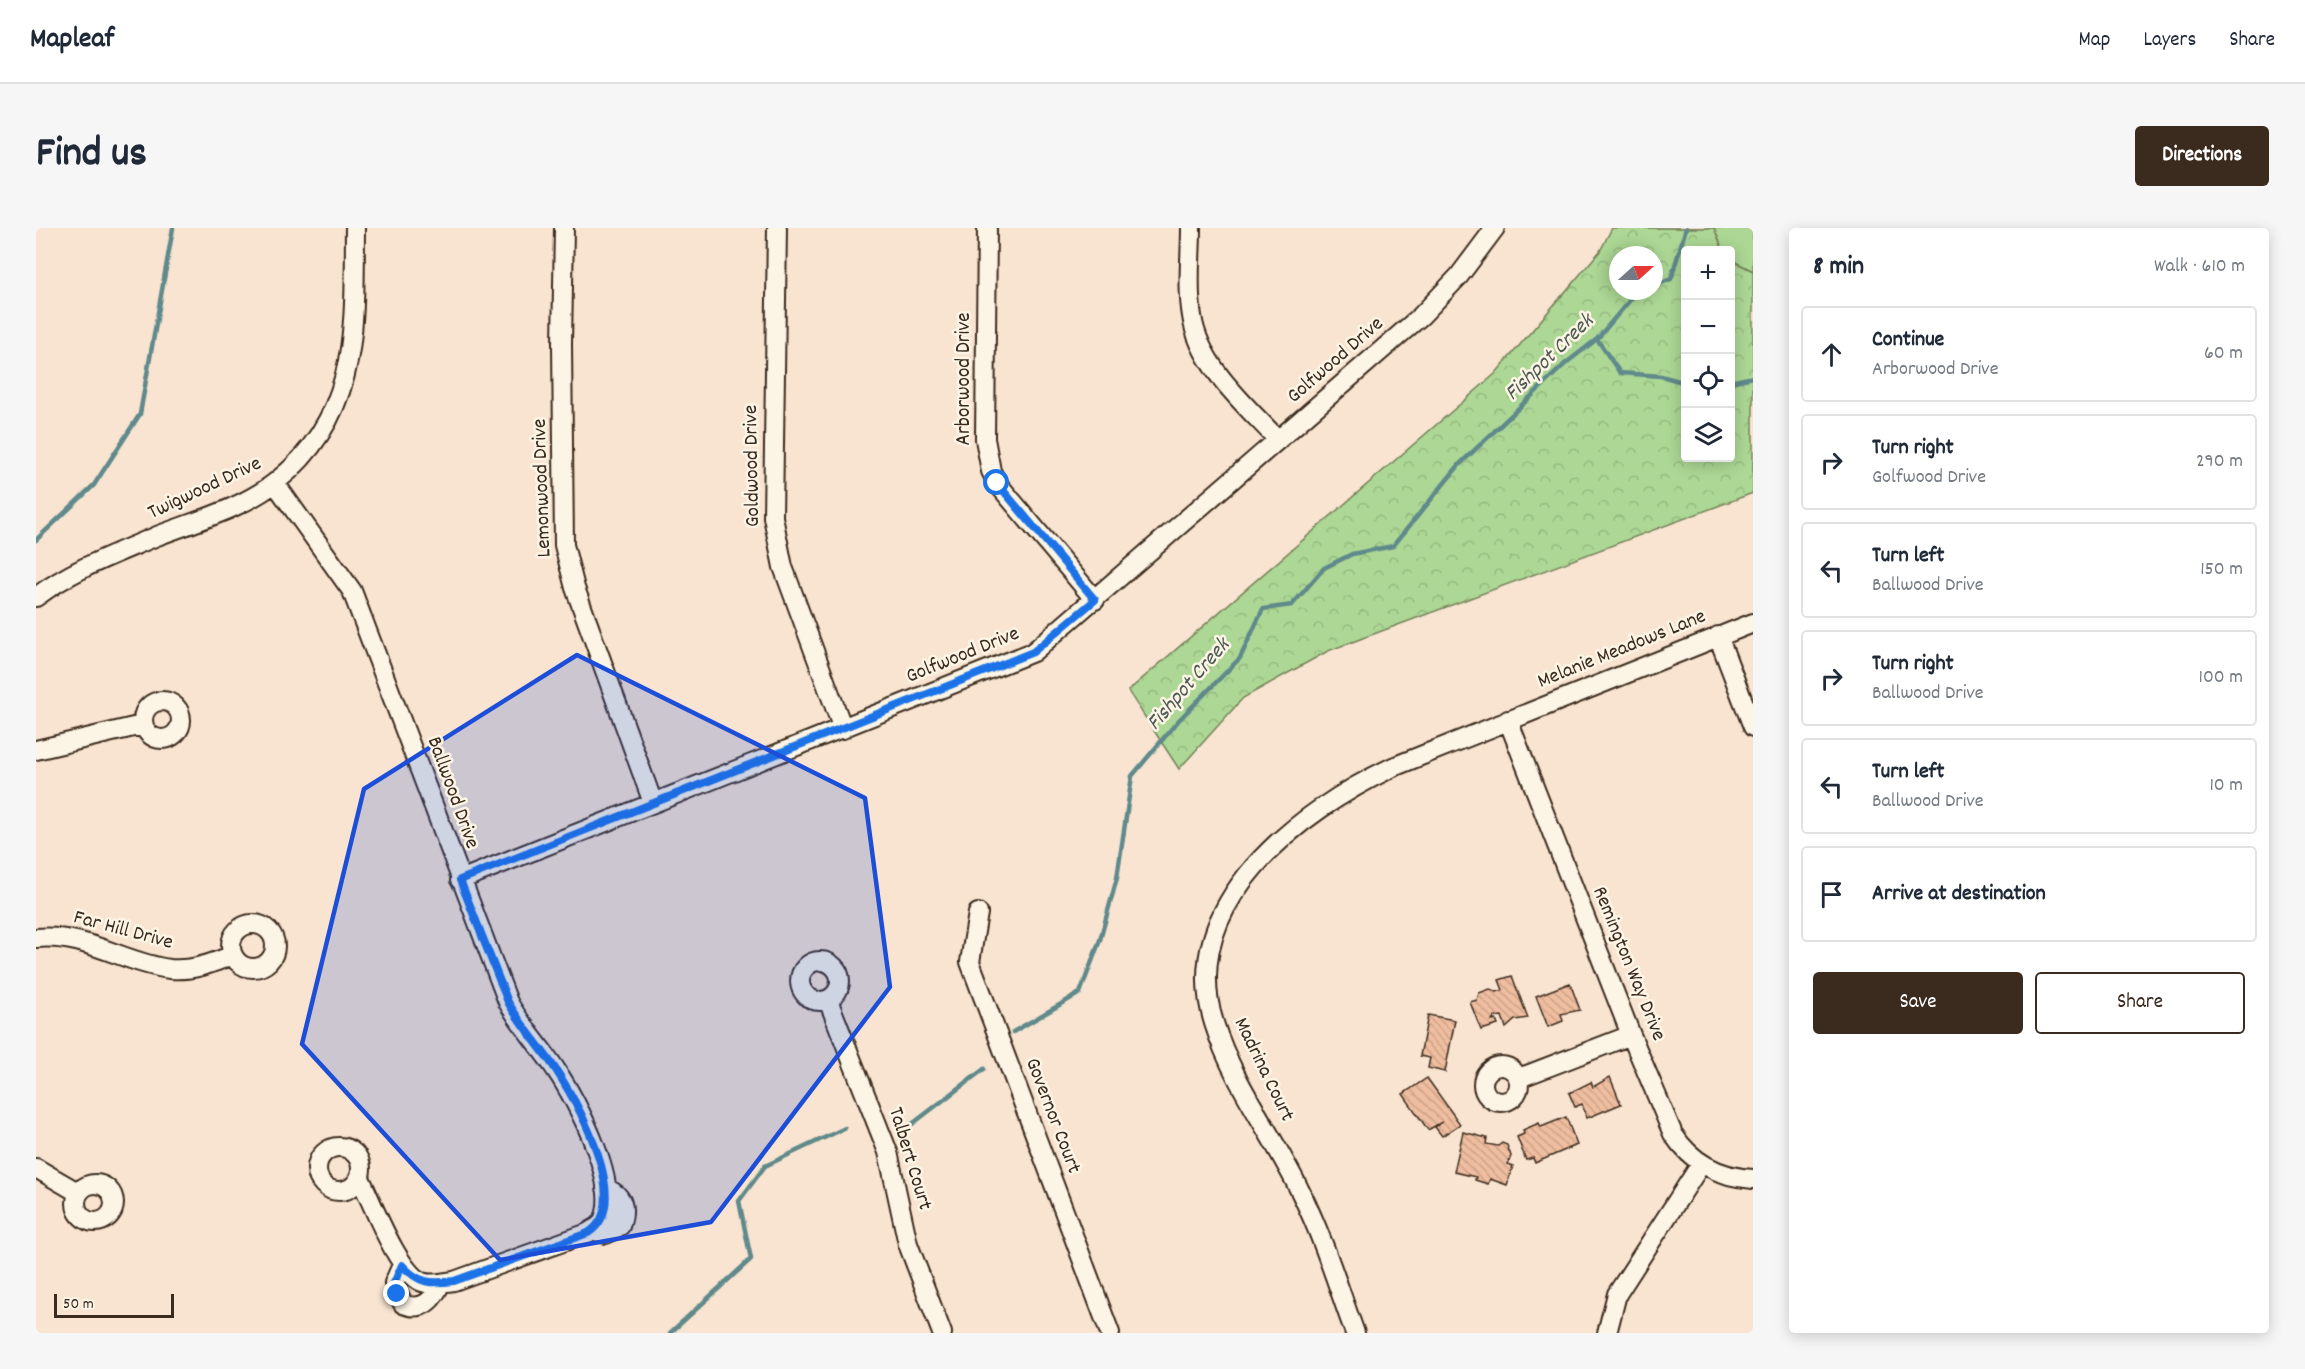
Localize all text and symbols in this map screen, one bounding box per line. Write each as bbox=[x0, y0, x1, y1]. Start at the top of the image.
text: Mapleaf bbox=[30, 21, 114, 61]
text: Map bbox=[2079, 26, 2110, 56]
text: Layers bbox=[2143, 26, 2196, 56]
text: Share bbox=[2229, 26, 2275, 56]
text: Find us bbox=[36, 126, 147, 186]
button: Directions bbox=[2135, 126, 2269, 186]
north arrow bbox=[1609, 246, 1663, 300]
map controls bbox=[1681, 246, 1735, 462]
button: + bbox=[1681, 246, 1735, 300]
text: 8 min bbox=[1813, 249, 1864, 286]
text: Walk · 610 m bbox=[2154, 253, 2245, 281]
button: − bbox=[1681, 300, 1735, 354]
water label: Fishpot Creek bbox=[1498, 306, 1603, 409]
street label: Golfwood Drive bbox=[1281, 310, 1391, 412]
street label: Arborwood Drive bbox=[950, 313, 980, 445]
text: Continue bbox=[1872, 325, 1944, 356]
icon: ahead bbox=[1815, 338, 1848, 371]
text: 60 m bbox=[2204, 340, 2243, 368]
button: locate bbox=[1681, 354, 1735, 408]
text: Arborwood Drive bbox=[1872, 356, 1999, 384]
street label: Goldwood Drive bbox=[737, 405, 769, 527]
button: layers bbox=[1681, 408, 1735, 462]
street label: Lemonwood Drive bbox=[526, 418, 560, 558]
text: Turn right bbox=[1872, 433, 1954, 464]
icon: right bbox=[1815, 446, 1848, 479]
text: 290 m bbox=[2196, 448, 2243, 476]
street label: Twigwood Drive bbox=[143, 450, 267, 528]
text: Golfwood Drive bbox=[1872, 464, 1986, 492]
route start bbox=[983, 469, 1009, 495]
text: Turn left bbox=[1872, 541, 1944, 572]
icon: left bbox=[1815, 554, 1848, 587]
text: 150 m bbox=[2200, 556, 2243, 584]
text: Ballwood Drive bbox=[1872, 572, 1984, 600]
street label: Melanie Meadows Lane bbox=[1533, 603, 1711, 697]
street label: Golfwood Drive bbox=[902, 620, 1024, 692]
water label: Fishpot Creek bbox=[1140, 630, 1239, 738]
text: Turn right bbox=[1872, 649, 1954, 680]
icon: right bbox=[1815, 662, 1848, 695]
text: 100 m bbox=[2199, 664, 2243, 692]
text: Ballwood Drive bbox=[1872, 680, 1984, 708]
street label: Ballwood Drive bbox=[418, 733, 486, 853]
text: Turn left bbox=[1872, 757, 1944, 788]
icon: left bbox=[1815, 770, 1848, 803]
text: 10 m bbox=[2209, 772, 2243, 800]
text: Ballwood Drive bbox=[1872, 788, 1984, 816]
icon: arrive bbox=[1815, 878, 1848, 911]
text: Arrive at destination bbox=[1872, 879, 2046, 910]
street label: Remington Way Drive bbox=[1583, 882, 1673, 1046]
street label: Far Hill Drive bbox=[70, 903, 176, 959]
button: Save bbox=[1813, 972, 2023, 1034]
button: Share bbox=[2035, 972, 2245, 1034]
street label: Madrina Court bbox=[1225, 1013, 1301, 1127]
street label: Governor Court bbox=[1016, 1054, 1088, 1178]
street label: Talbert Court bbox=[879, 1104, 939, 1214]
route end bbox=[383, 1280, 409, 1306]
scale bar bbox=[54, 1291, 174, 1318]
text: 50 m bbox=[63, 1293, 94, 1316]

